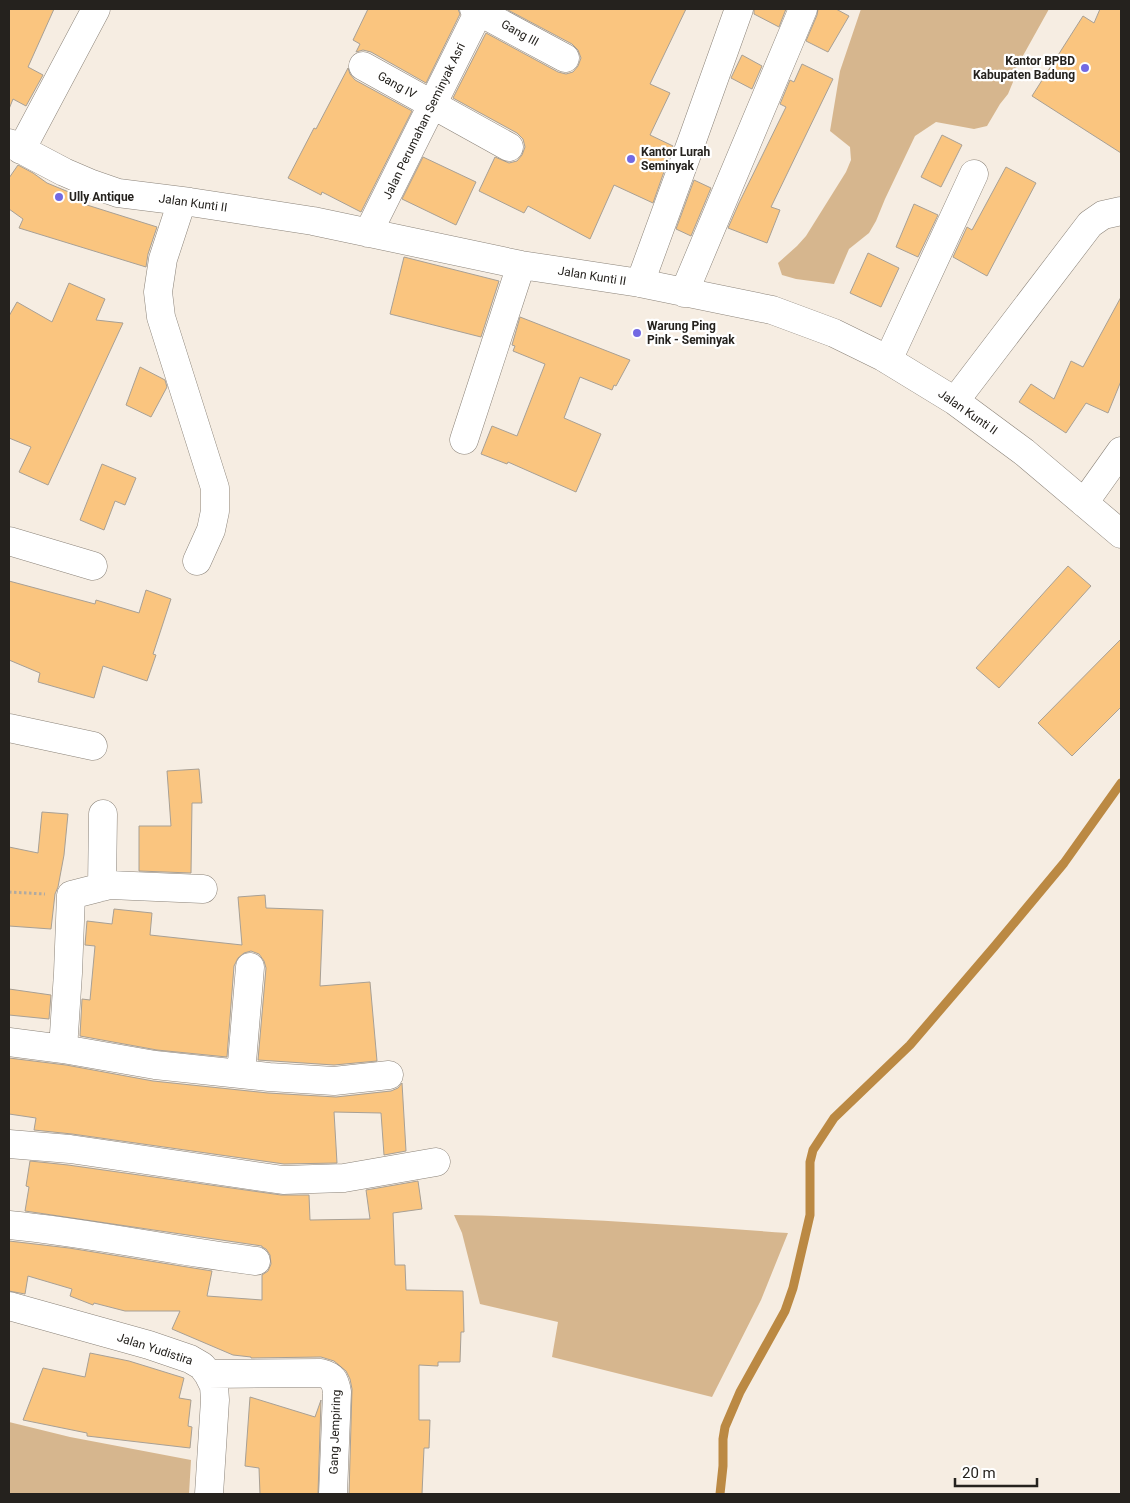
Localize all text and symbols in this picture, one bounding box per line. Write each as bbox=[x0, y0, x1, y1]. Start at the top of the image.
street label: Gang III bbox=[499, 17, 541, 49]
street label: Jalan Perumahan Seminyak Asri bbox=[380, 40, 468, 201]
place label: Kantor BPBD Kabupaten Badung bbox=[973, 54, 1075, 82]
marker: Kantor BPBD Kabupaten Badung bbox=[1079, 62, 1091, 74]
street label: Gang IV bbox=[375, 69, 419, 101]
place label: Kantor Lurah Seminyak bbox=[641, 145, 711, 173]
marker: Kantor Lurah Seminyak bbox=[625, 153, 637, 165]
place label: Ully Antique bbox=[69, 190, 135, 204]
marker: Ully Antique bbox=[53, 191, 65, 203]
street label: Jalan Kunti II bbox=[158, 191, 228, 215]
street label: Jalan Kunti II bbox=[557, 264, 627, 288]
place label: Warung Ping Pink - Seminyak bbox=[647, 319, 735, 347]
marker: Warung Ping Pink - Seminyak bbox=[631, 327, 643, 339]
street label: Jalan Kunti II bbox=[936, 386, 1000, 438]
street label: Jalan Yudistira bbox=[115, 1330, 195, 1368]
street label: Gang Jempiring bbox=[327, 1390, 343, 1474]
scale bar bbox=[955, 1456, 1038, 1488]
text: 20 m bbox=[962, 1464, 996, 1482]

